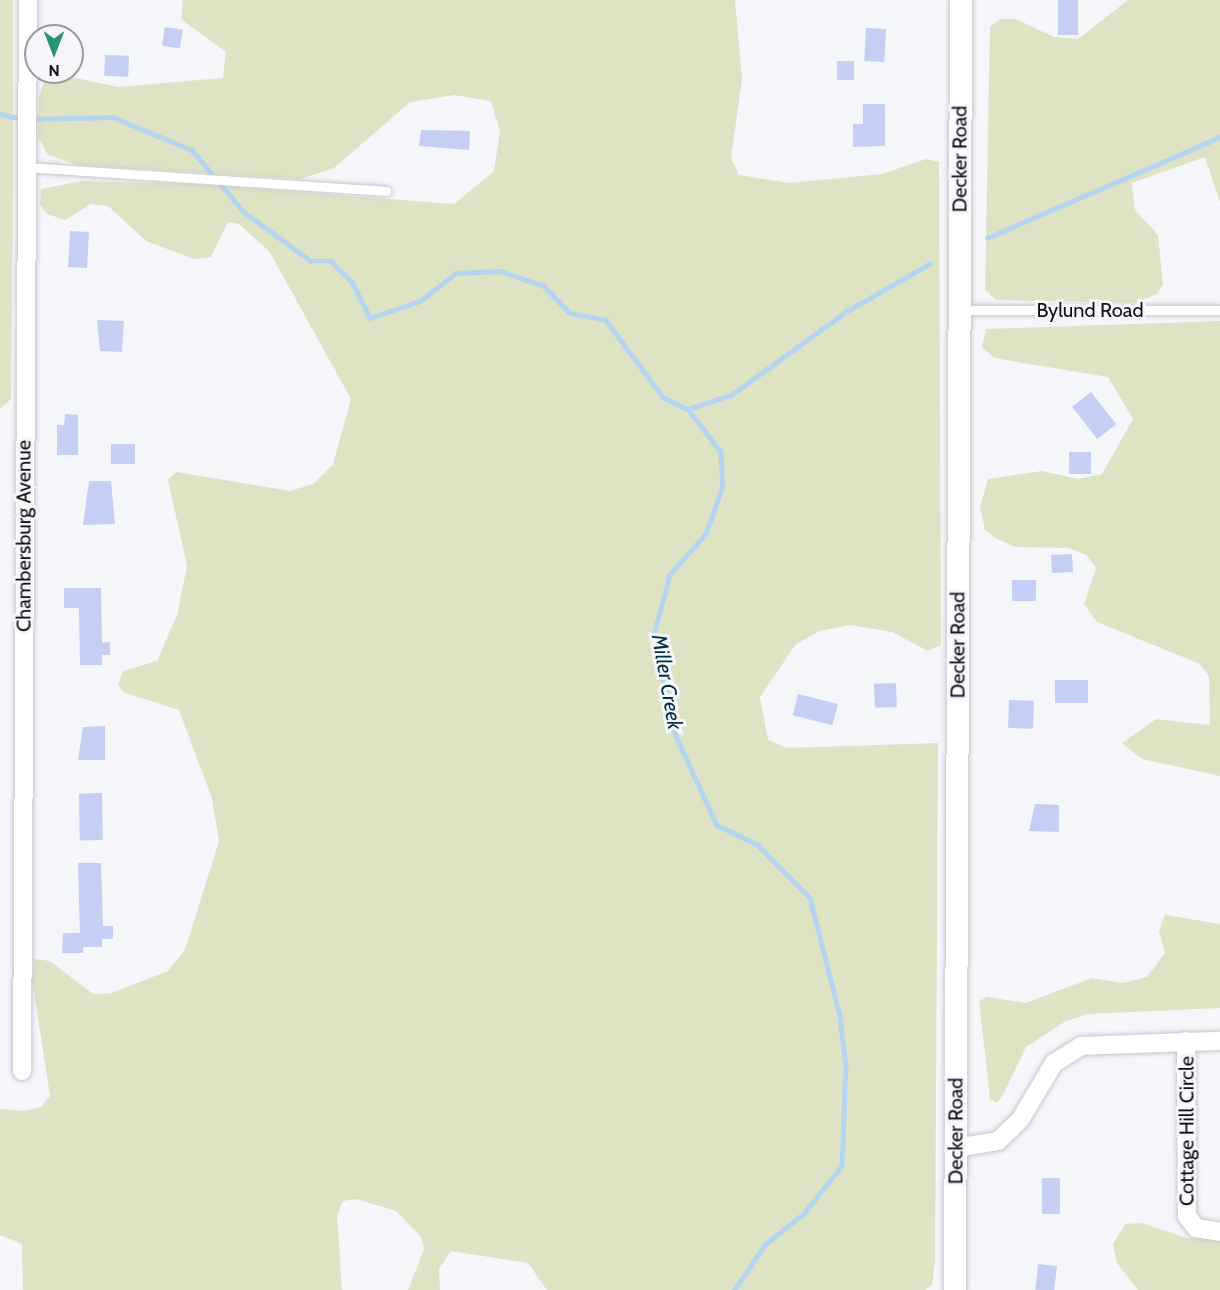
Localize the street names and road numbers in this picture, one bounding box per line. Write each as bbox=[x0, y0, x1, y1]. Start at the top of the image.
street label: Decker Road bbox=[948, 106, 972, 212]
street label: Bylund Road bbox=[1037, 298, 1143, 322]
street label: Chambersburg Avenue bbox=[12, 440, 36, 632]
street label: Decker Road bbox=[946, 592, 970, 698]
street label: Cottage Hill Circle bbox=[1175, 1056, 1199, 1206]
street label: Decker Road bbox=[944, 1078, 968, 1184]

